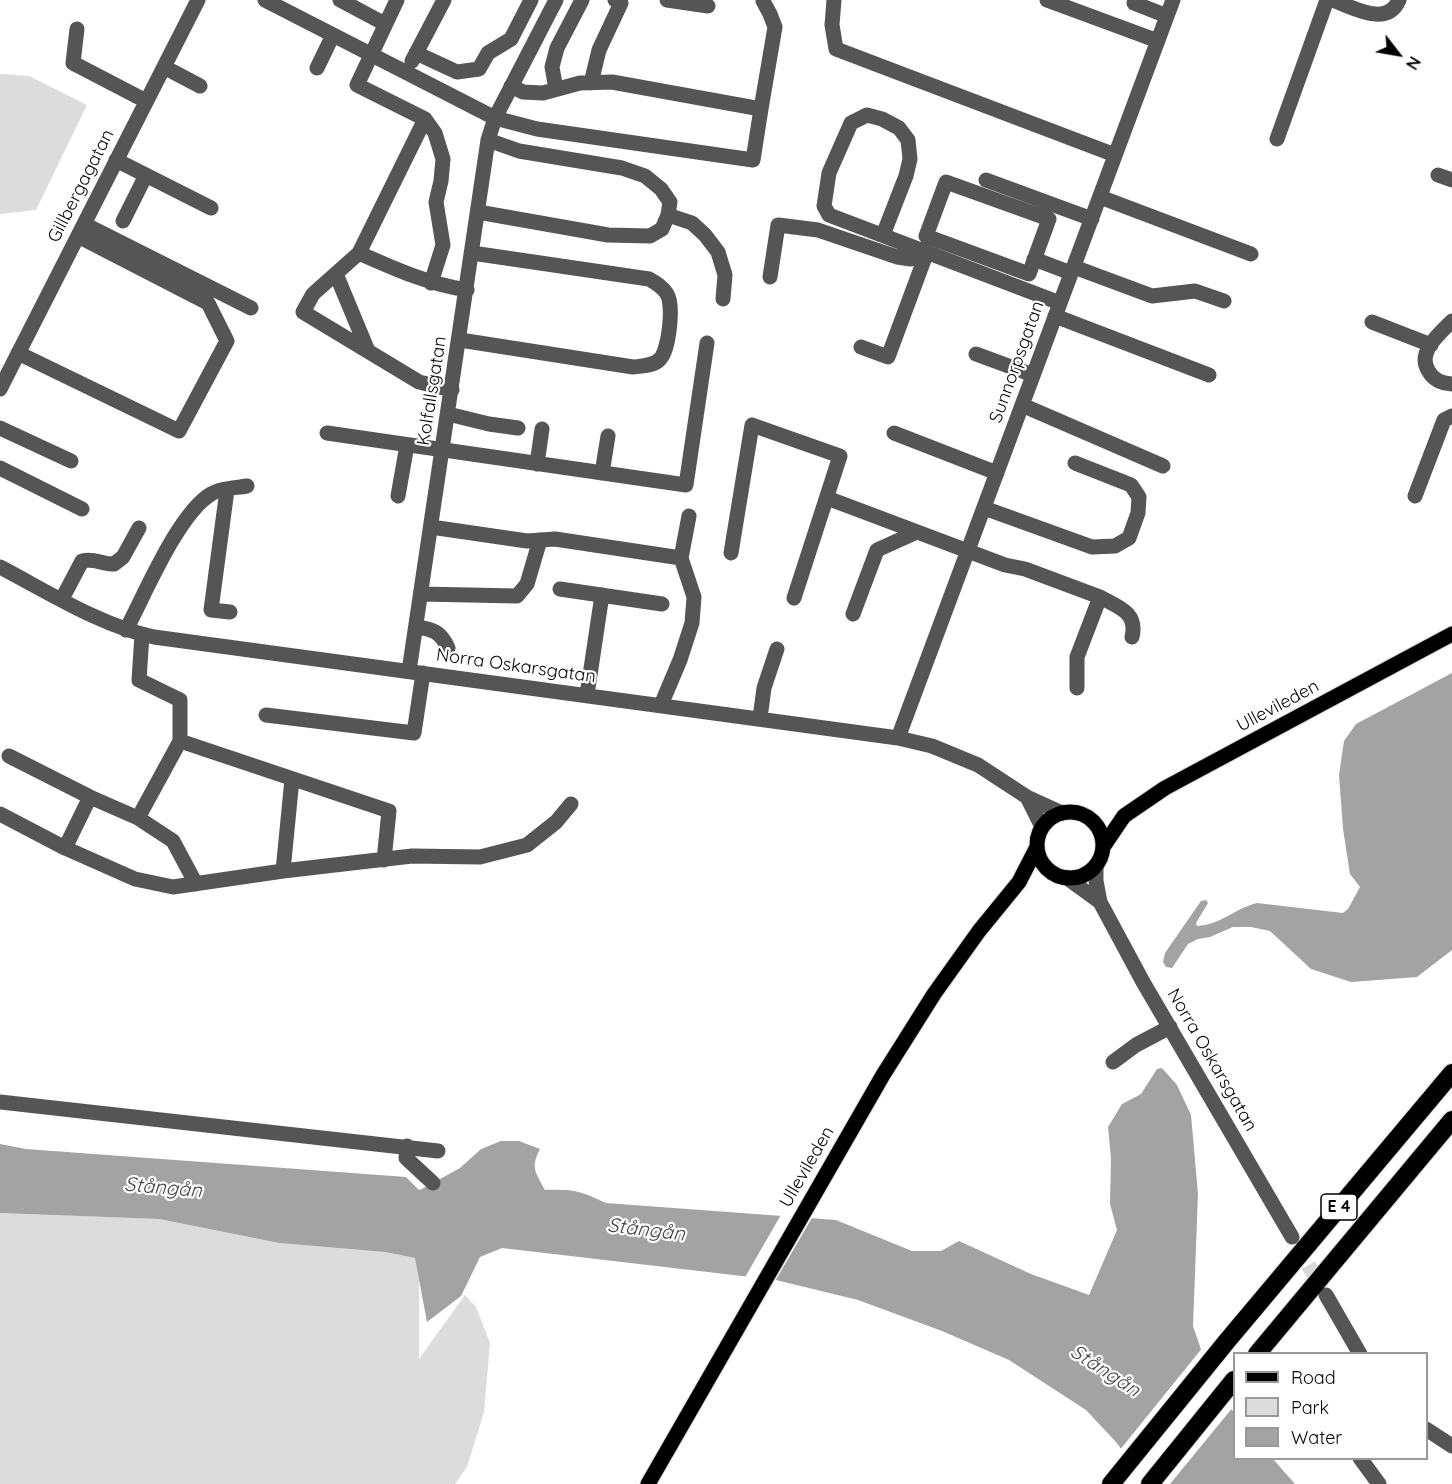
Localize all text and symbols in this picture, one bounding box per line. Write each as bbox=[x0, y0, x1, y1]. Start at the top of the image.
north arrow bbox=[1368, 24, 1428, 84]
text: N bbox=[1402, 53, 1425, 73]
street label: Gillbergagatan bbox=[43, 126, 119, 246]
street label: Sunnorpsgatan bbox=[985, 298, 1049, 426]
street label: Kolfallsgatan bbox=[413, 335, 451, 447]
street label: Norra Oskarsgatan bbox=[435, 644, 597, 688]
street label: Ullevileden bbox=[1233, 675, 1323, 737]
street label: Norra Oskarsgatan bbox=[1162, 985, 1262, 1135]
street label: Ullevileden bbox=[775, 1123, 839, 1211]
water label: Stångån bbox=[123, 1173, 203, 1203]
road number: E 4 bbox=[1321, 1194, 1357, 1220]
water label: Stångån bbox=[606, 1213, 686, 1247]
water label: Stångån bbox=[1066, 1340, 1144, 1402]
legend bbox=[1233, 1352, 1428, 1460]
text: Road bbox=[1291, 1366, 1336, 1389]
text: Park bbox=[1291, 1396, 1329, 1419]
text: Water bbox=[1291, 1426, 1342, 1449]

